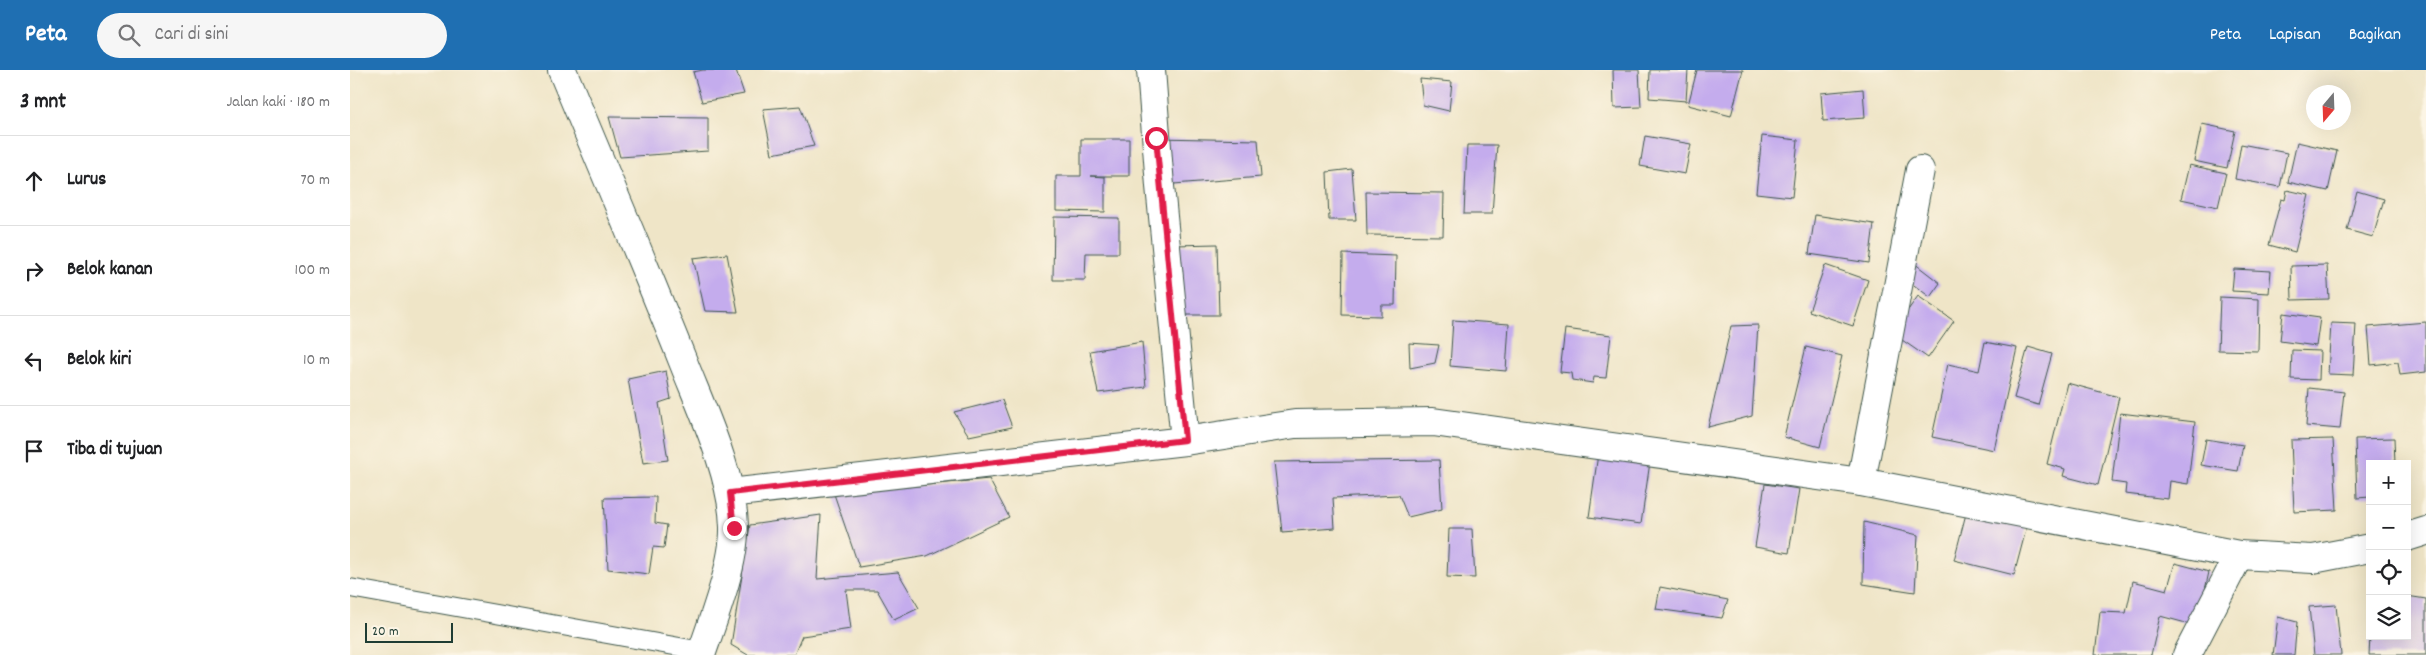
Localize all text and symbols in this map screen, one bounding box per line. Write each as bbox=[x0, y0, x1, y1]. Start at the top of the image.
search box bbox=[97, 13, 447, 58]
text: Peta bbox=[25, 18, 67, 52]
icon: search bbox=[115, 21, 143, 49]
text: Cari di sini bbox=[155, 22, 228, 49]
text: Peta bbox=[2210, 23, 2241, 48]
text: Lapisan bbox=[2269, 23, 2321, 48]
text: Bagikan bbox=[2349, 23, 2401, 48]
north arrow bbox=[2306, 85, 2351, 130]
text: 3 mnt bbox=[20, 88, 66, 118]
text: Jalan kaki · 180 m bbox=[226, 91, 330, 114]
route start bbox=[1145, 127, 1168, 150]
icon: ahead bbox=[20, 167, 48, 195]
text: Lurus bbox=[67, 167, 106, 194]
text: 70 m bbox=[300, 169, 330, 192]
icon: right bbox=[20, 257, 48, 285]
text: Belok kanan bbox=[67, 257, 153, 284]
text: 100 m bbox=[294, 259, 330, 282]
icon: left bbox=[20, 347, 48, 375]
text: Belok kiri bbox=[67, 347, 131, 374]
text: 10 m bbox=[303, 349, 330, 372]
icon: arrive bbox=[20, 437, 48, 465]
text: Tiba di tujuan bbox=[67, 437, 162, 464]
map controls bbox=[2366, 460, 2411, 640]
button: + bbox=[2366, 460, 2411, 505]
button: − bbox=[2366, 505, 2411, 550]
route end bbox=[723, 517, 746, 540]
button: locate bbox=[2366, 550, 2411, 595]
button: layers bbox=[2366, 595, 2411, 640]
scale bar bbox=[365, 620, 452, 643]
text: 20 m bbox=[372, 622, 399, 642]

